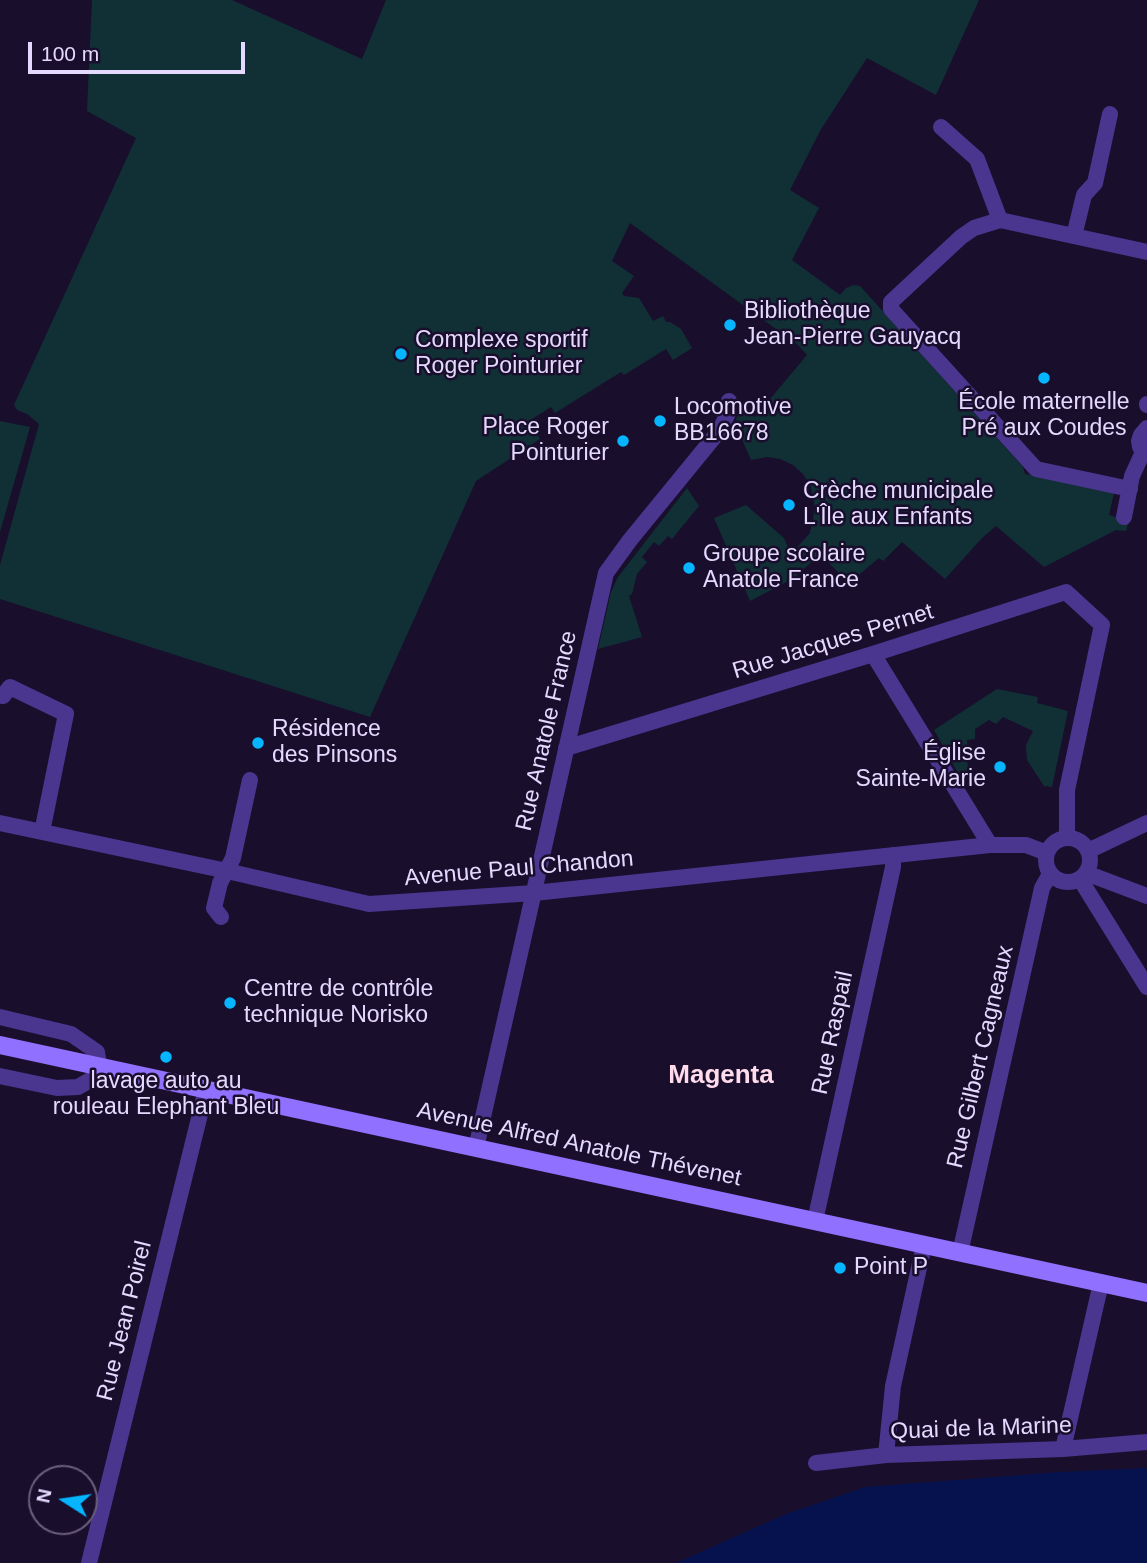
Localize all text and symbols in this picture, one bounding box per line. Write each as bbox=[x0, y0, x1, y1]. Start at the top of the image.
scale bar bbox=[32, 28, 248, 72]
text: 100 m bbox=[41, 42, 99, 65]
place label: Bibliothèque Jean-Pierre Gauyacq bbox=[744, 298, 961, 352]
marker: Bibliothèque Jean-Pierre Gauyacq bbox=[722, 317, 738, 333]
place label: Complexe sportif Roger Pointurier bbox=[415, 327, 588, 381]
marker: Complexe sportif Roger Pointurier bbox=[393, 346, 409, 362]
marker: École maternelle Pré aux Coudes bbox=[1036, 370, 1052, 386]
place label: École maternelle Pré aux Coudes bbox=[958, 389, 1130, 443]
place label: Locomotive BB16678 bbox=[674, 394, 792, 448]
marker: Locomotive BB16678 bbox=[652, 413, 668, 429]
place label: Place Roger Pointurier bbox=[482, 414, 609, 468]
marker: Place Roger Pointurier bbox=[615, 433, 631, 449]
place label: Crèche municipale L'Île aux Enfants bbox=[803, 478, 993, 532]
marker: Crèche municipale L'Île aux Enfants bbox=[781, 497, 797, 513]
place label: Groupe scolaire Anatole France bbox=[703, 541, 865, 595]
marker: Groupe scolaire Anatole France bbox=[681, 560, 697, 576]
street label: Rue Jacques Pernet bbox=[729, 598, 937, 686]
street label: Rue Anatole France bbox=[511, 628, 583, 834]
place label: Résidence des Pinsons bbox=[272, 716, 397, 770]
marker: Résidence des Pinsons bbox=[250, 735, 266, 751]
place label: Église Sainte-Marie bbox=[856, 740, 986, 794]
marker: Église Sainte-Marie bbox=[992, 759, 1008, 775]
street label: Avenue Paul Chandon bbox=[403, 845, 635, 893]
street label: Rue Gilbert Cagneaux bbox=[942, 943, 1020, 1171]
street label: Rue Raspail bbox=[806, 969, 860, 1097]
place label: Centre de contrôle technique Norisko bbox=[244, 976, 433, 1030]
marker: Centre de contrôle technique Norisko bbox=[222, 995, 238, 1011]
marker: lavage auto au rouleau Elephant Bleu bbox=[158, 1049, 174, 1065]
district label: Magenta bbox=[668, 1060, 774, 1092]
place label: lavage auto au rouleau Elephant Bleu bbox=[53, 1068, 279, 1122]
street label: Avenue Alfred Anatole Thévenet bbox=[414, 1097, 744, 1193]
street label: Rue Jean Poirel bbox=[92, 1238, 158, 1404]
place label: Point P bbox=[854, 1254, 928, 1282]
marker: Point P bbox=[832, 1260, 848, 1276]
street label: Quai de la Marine bbox=[890, 1412, 1072, 1446]
north arrow bbox=[28, 1465, 98, 1535]
text: N bbox=[32, 1487, 56, 1505]

